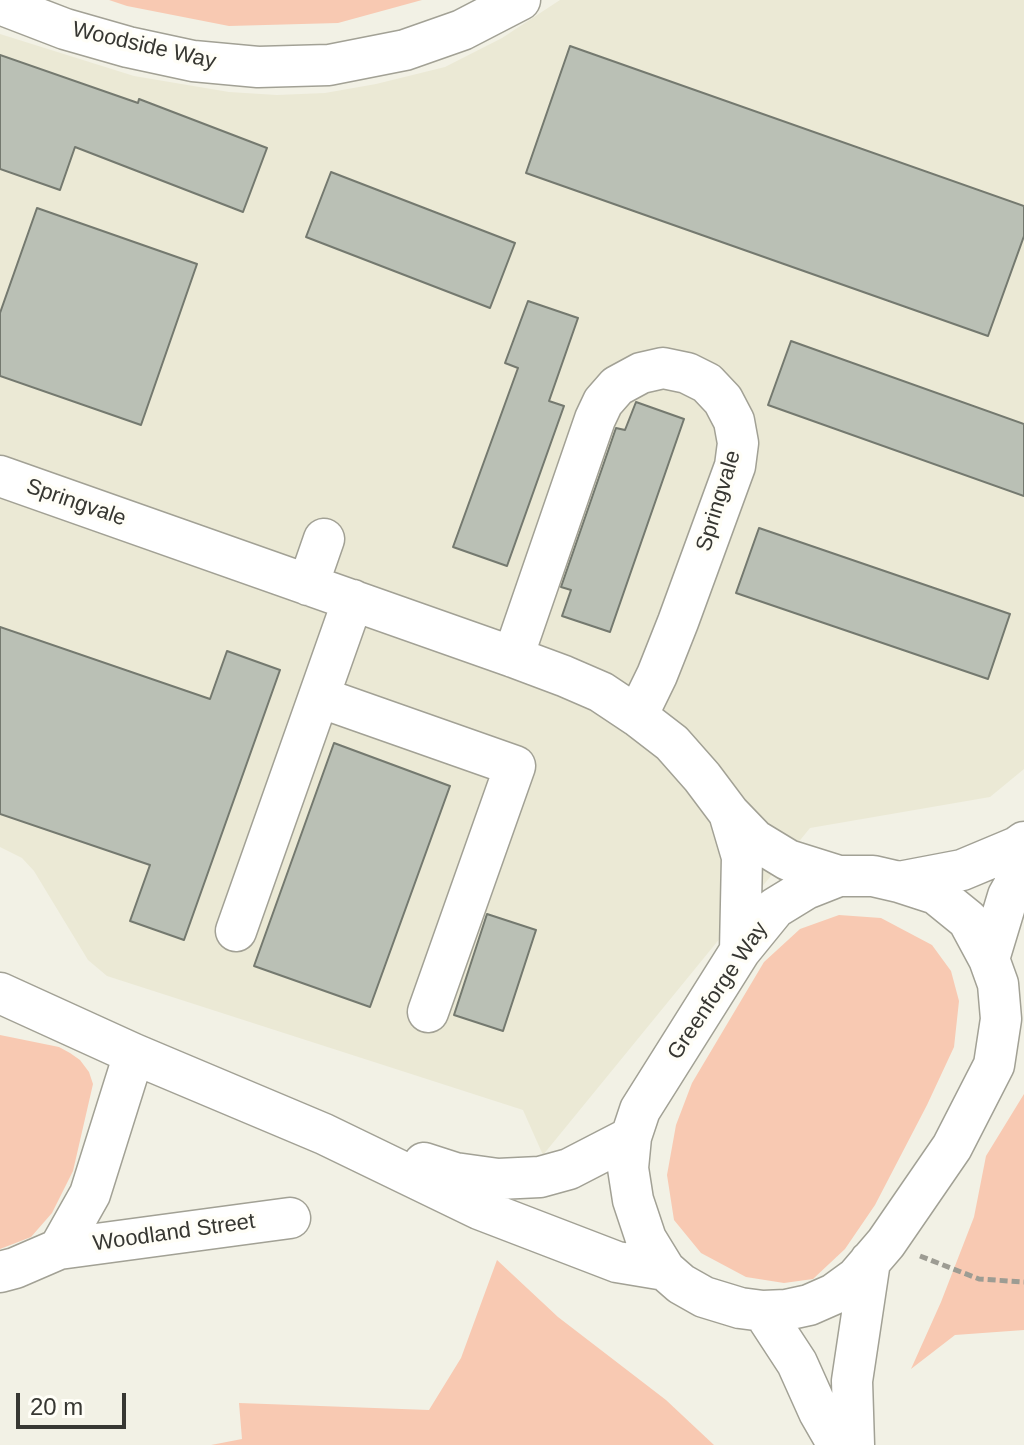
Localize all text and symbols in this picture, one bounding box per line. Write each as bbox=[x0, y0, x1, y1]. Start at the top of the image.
street label: Woodside Way bbox=[70, 17, 218, 75]
street label: Springvale bbox=[691, 447, 747, 555]
street label: Springvale bbox=[23, 474, 129, 532]
street label: Greenforge Way bbox=[662, 917, 774, 1065]
street label: Woodland Street bbox=[91, 1209, 257, 1257]
scale bar bbox=[20, 1377, 130, 1427]
text: 20 m bbox=[30, 1393, 83, 1420]

